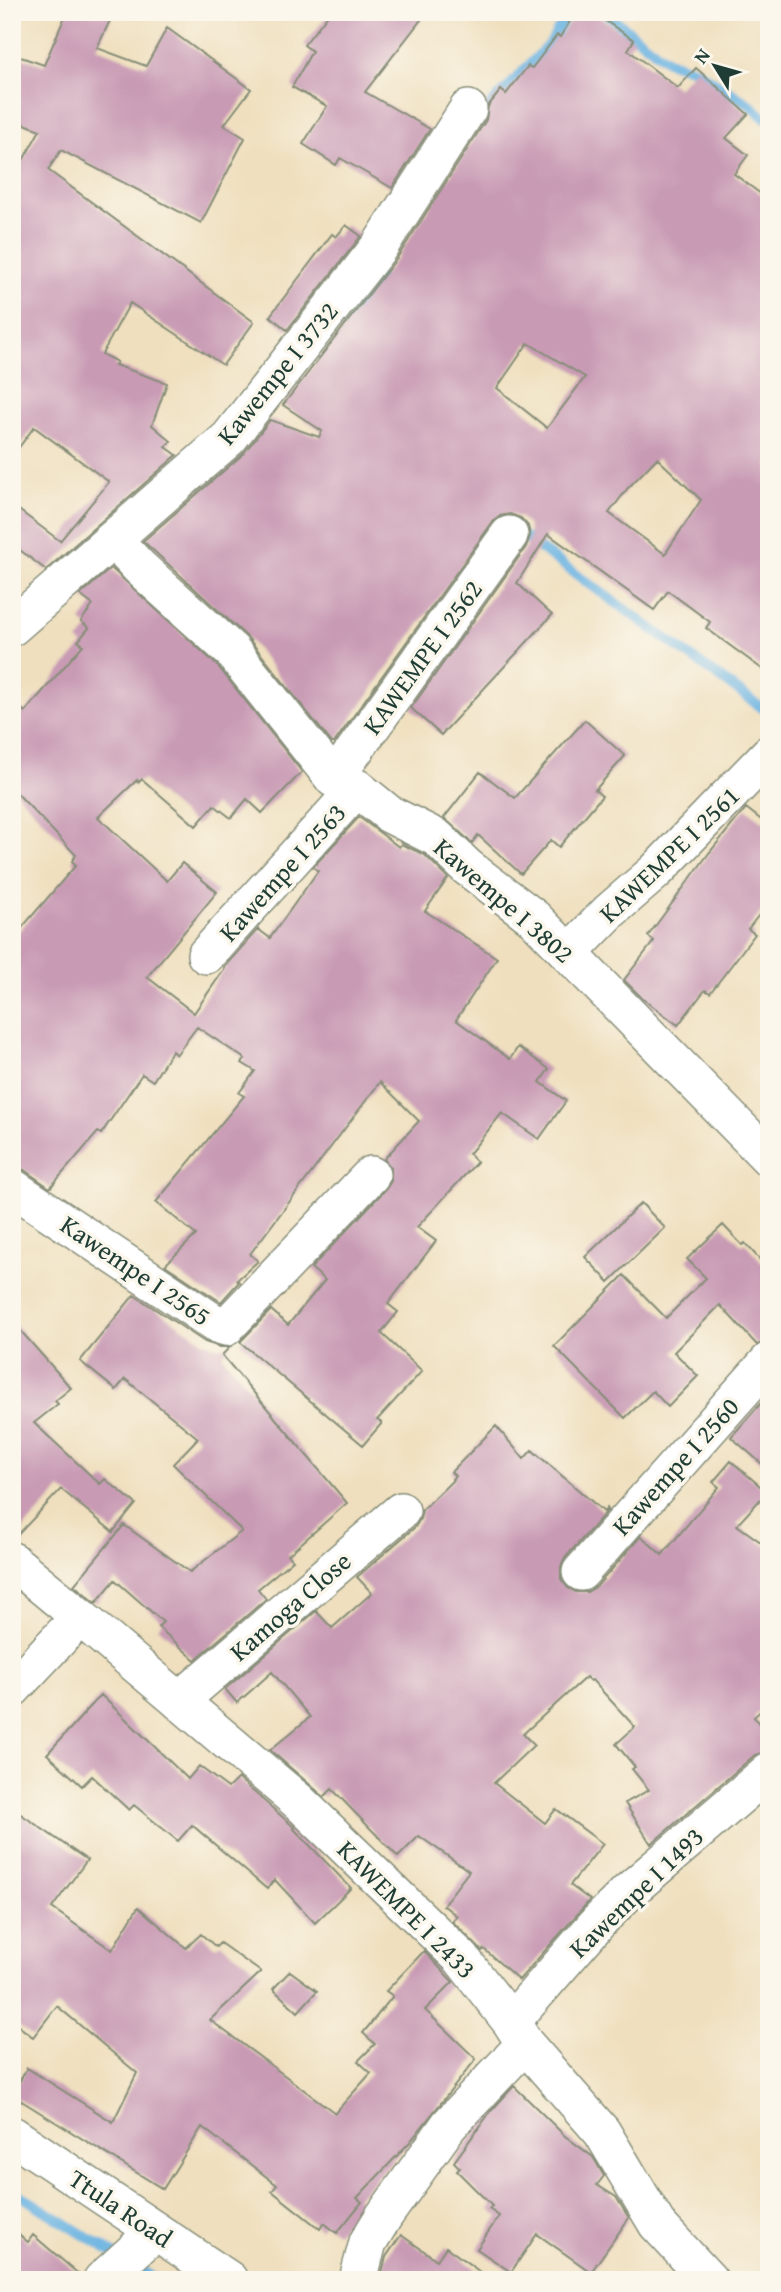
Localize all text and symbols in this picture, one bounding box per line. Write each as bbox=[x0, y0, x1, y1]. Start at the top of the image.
north arrow bbox=[680, 32, 750, 102]
text: N bbox=[686, 42, 717, 69]
street label: Kawempe I 3732 bbox=[207, 293, 347, 453]
street label: KAWEMPE I 2562 bbox=[352, 572, 492, 742]
street label: KAWEMPE I 2561 bbox=[590, 776, 748, 932]
street label: Kawempe I 2563 bbox=[209, 794, 355, 950]
street label: Kawempe I 3802 bbox=[425, 828, 583, 972]
street label: Kawempe I 2565 bbox=[53, 1205, 219, 1335]
street label: Kawempe I 2560 bbox=[602, 1388, 748, 1544]
street label: Kamoga Close bbox=[220, 1542, 360, 1670]
street label: Kawempe I 1493 bbox=[560, 1817, 712, 1967]
street label: KAWEMPE I 2433 bbox=[329, 1831, 485, 1987]
street label: Ttula Road bbox=[61, 2159, 181, 2257]

